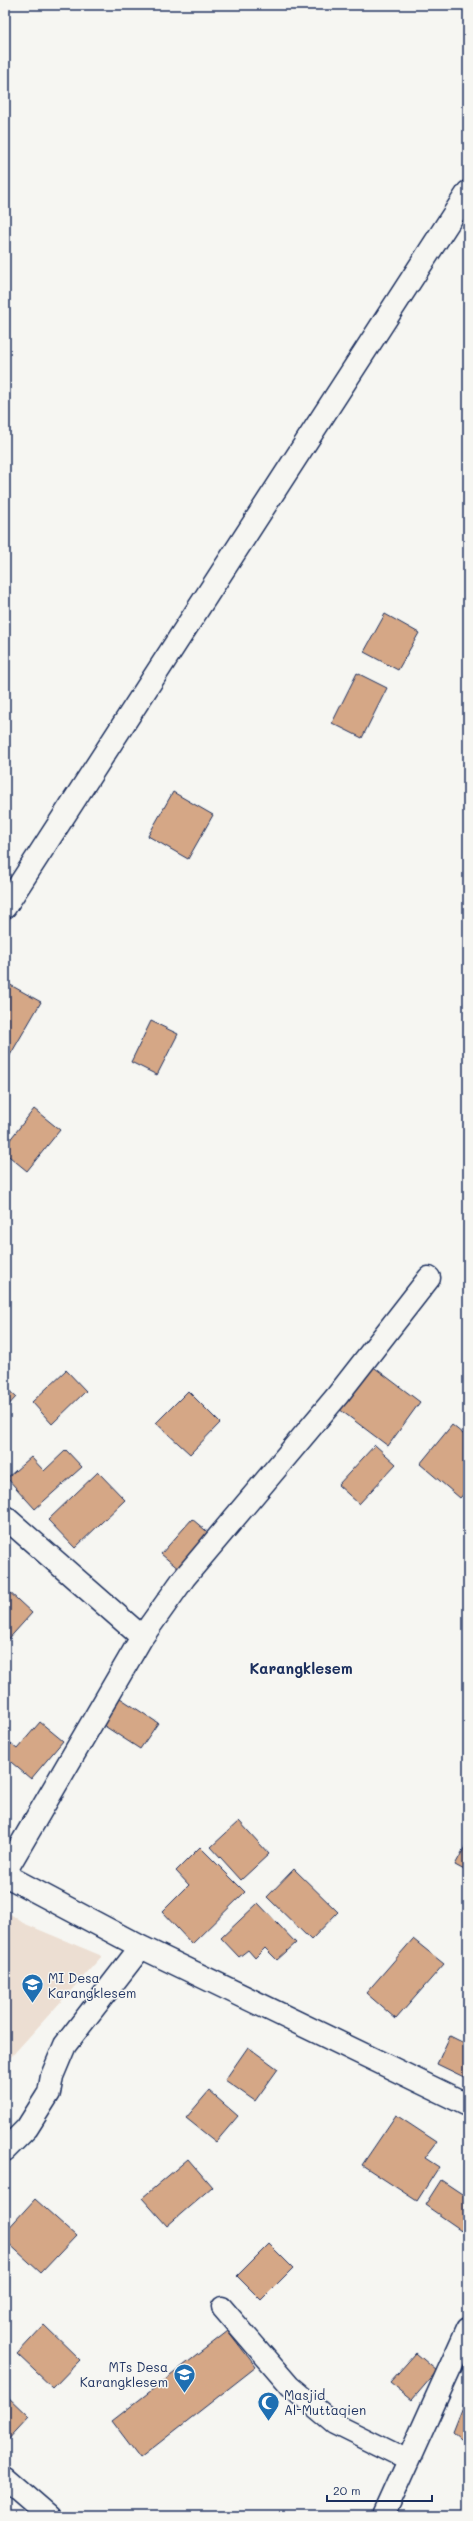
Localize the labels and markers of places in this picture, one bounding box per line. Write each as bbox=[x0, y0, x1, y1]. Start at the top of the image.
place label: MI Desa Karangklesem bbox=[48, 1969, 136, 2001]
school or university icon: MI Desa Karangklesem bbox=[19, 1972, 45, 2005]
place label: MTs Desa Karangklesem bbox=[80, 2358, 168, 2390]
school or university icon: MTs Desa Karangklesem bbox=[171, 2361, 197, 2394]
place label: Masjid Al-Muttaqien bbox=[284, 2386, 366, 2418]
mosque icon: Masjid Al-Muttaqien bbox=[256, 2389, 282, 2422]

